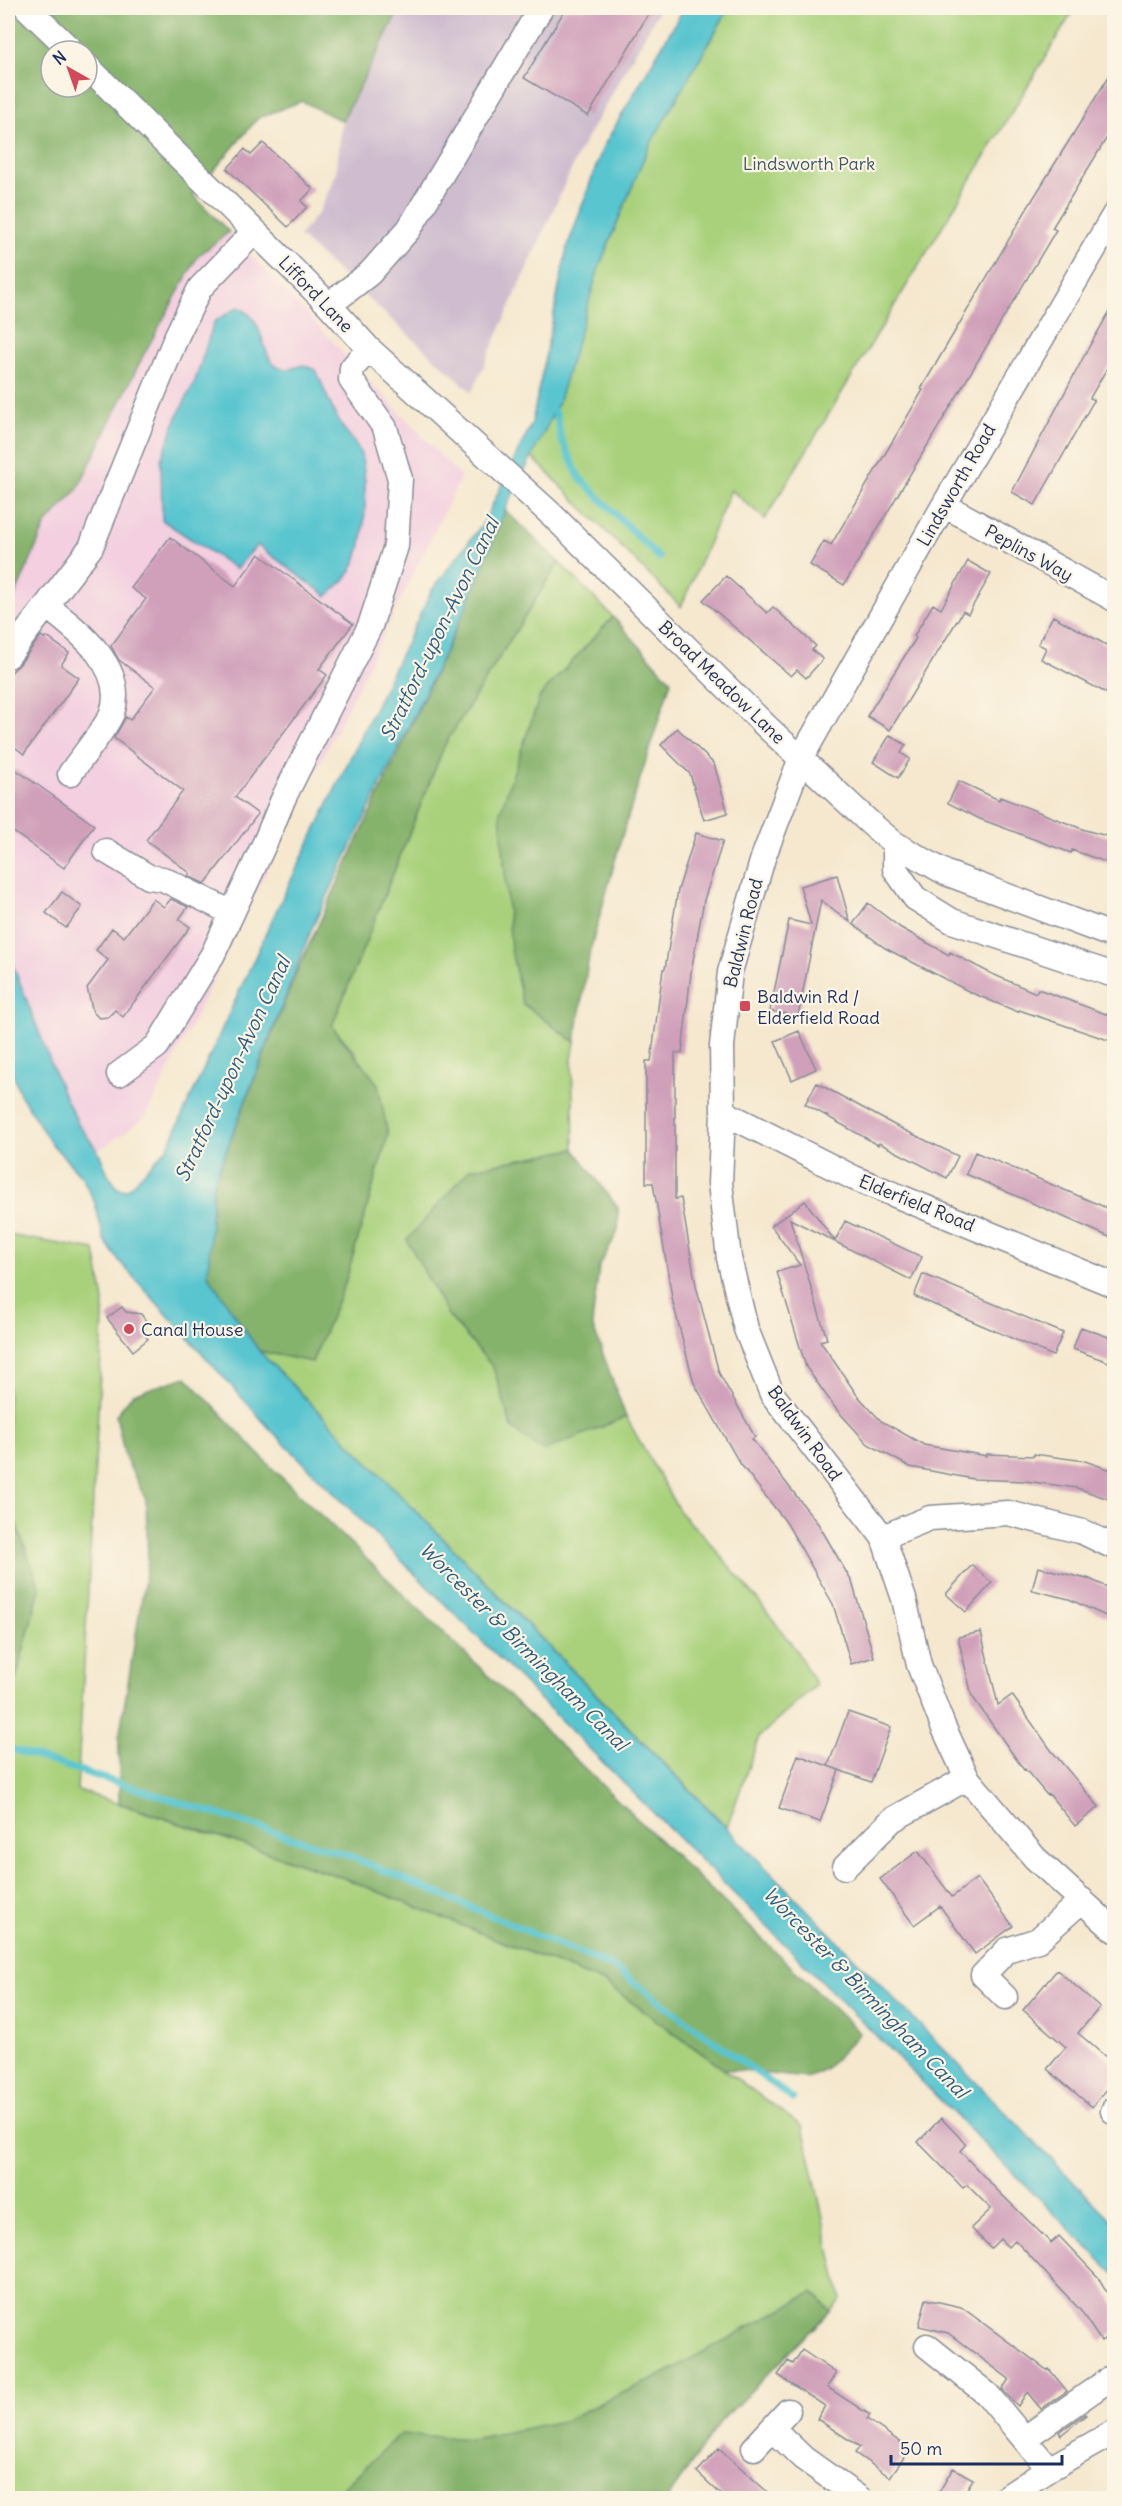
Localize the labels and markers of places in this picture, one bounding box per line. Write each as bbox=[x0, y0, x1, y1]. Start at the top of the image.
place label: Baldwin Rd / Elderfield Road bbox=[757, 985, 880, 1029]
marker: Baldwin Rd / Elderfield Road bbox=[738, 999, 752, 1013]
place label: Canal House bbox=[141, 1318, 243, 1341]
marker: Canal House bbox=[122, 1322, 136, 1336]

